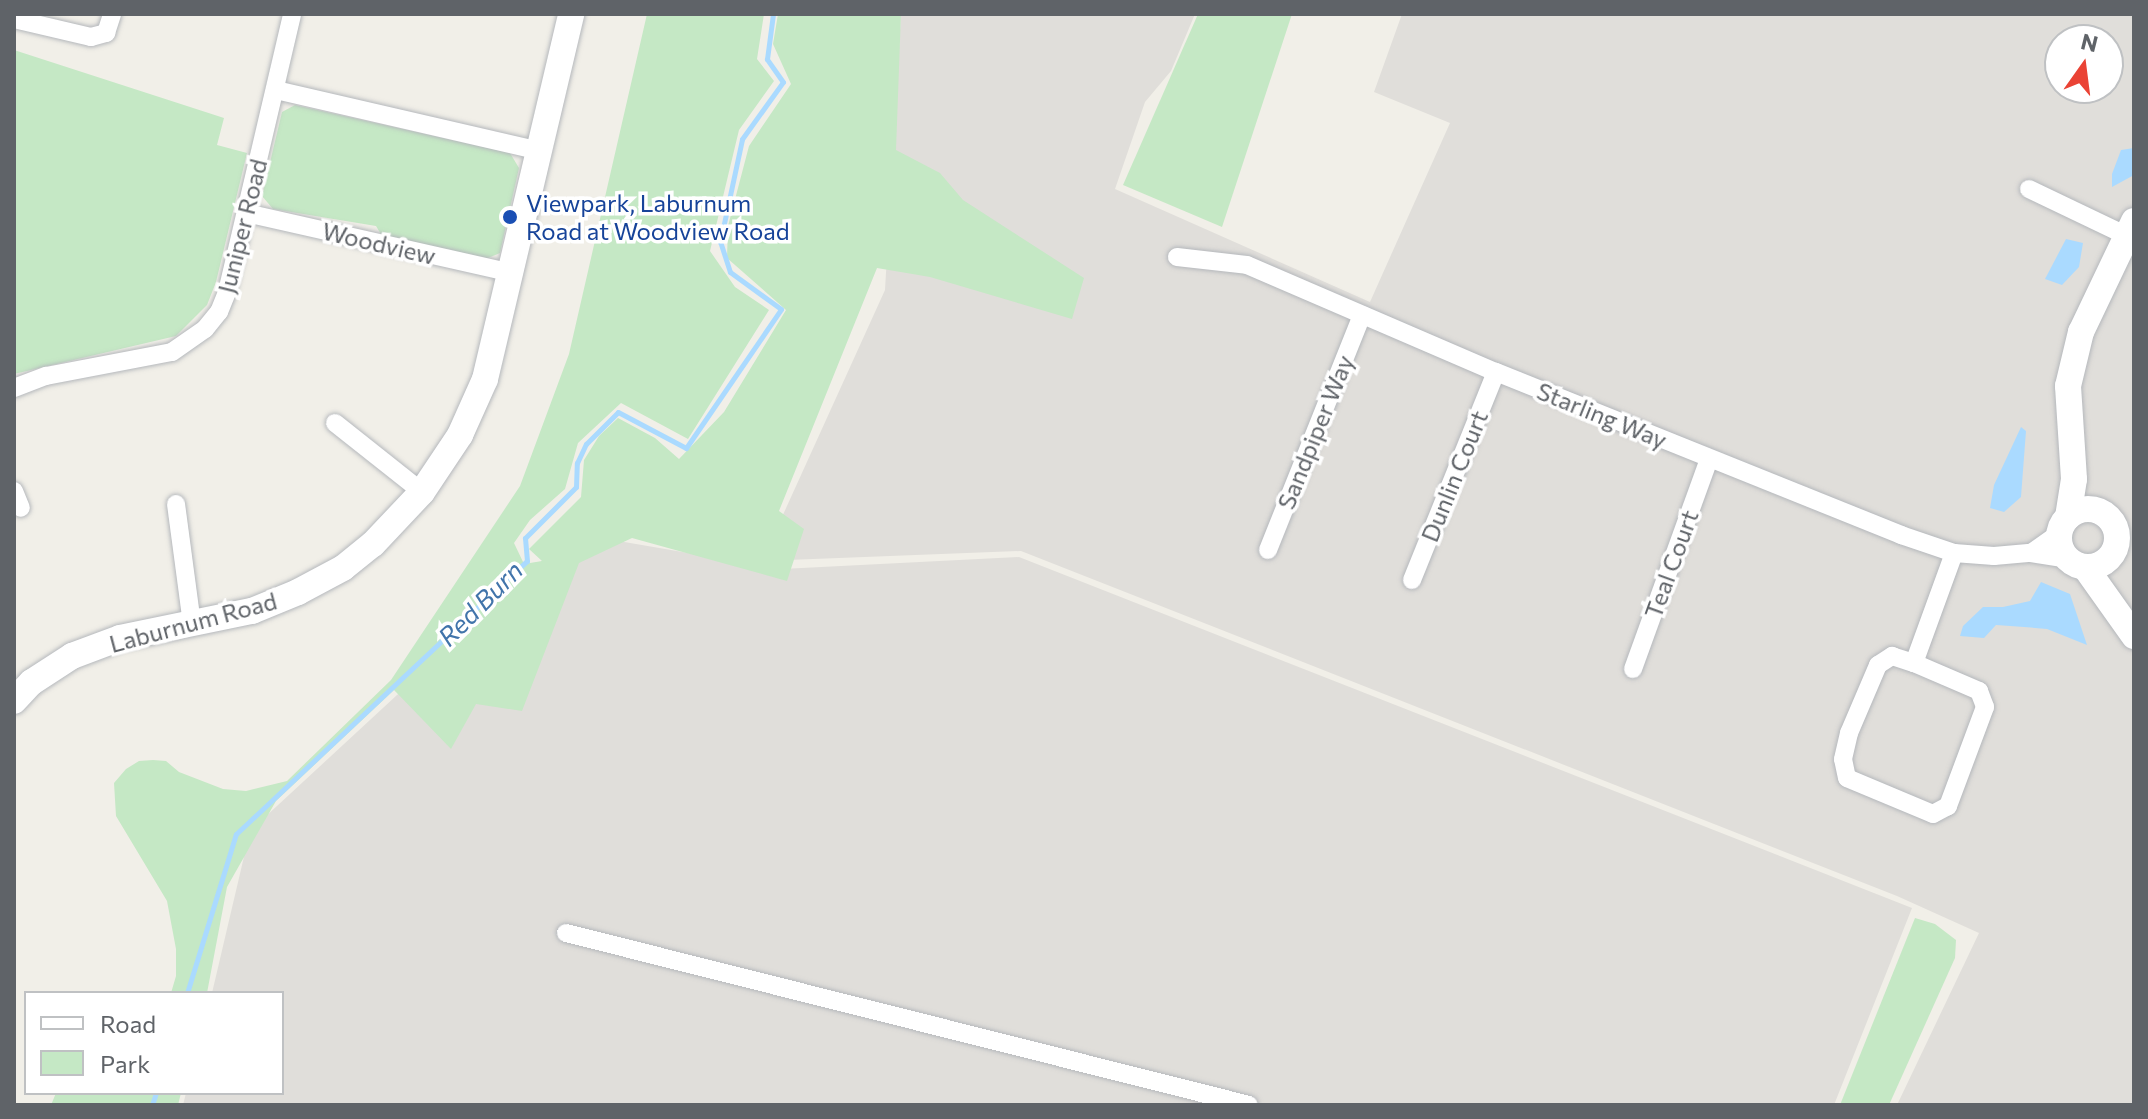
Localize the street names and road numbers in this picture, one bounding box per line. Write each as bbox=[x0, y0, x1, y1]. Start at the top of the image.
street label: Juniper Road bbox=[211, 156, 273, 296]
street label: Woodview bbox=[320, 216, 438, 270]
street label: Sandpiper Way bbox=[1271, 351, 1359, 513]
street label: Starling Way bbox=[1533, 376, 1671, 454]
street label: Dunlin Court bbox=[1415, 406, 1493, 546]
street label: Teal Court bbox=[1638, 506, 1704, 622]
street label: Laburnum Road bbox=[106, 586, 280, 658]

